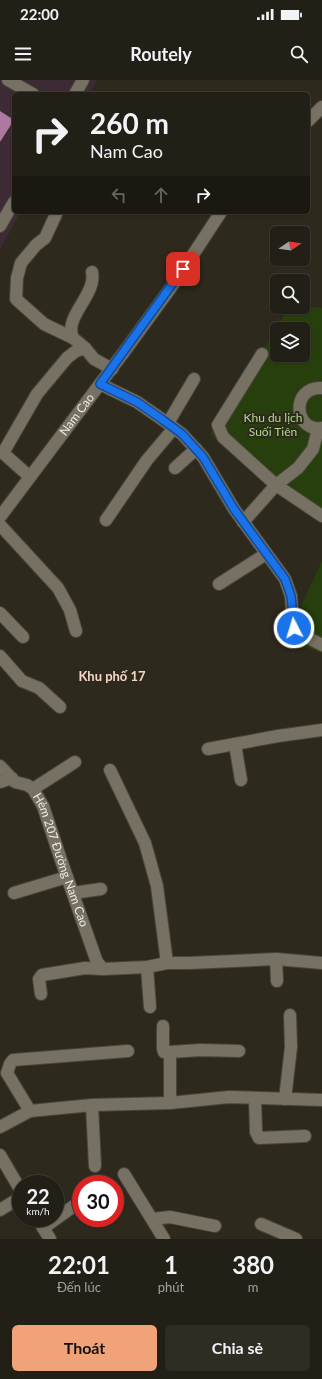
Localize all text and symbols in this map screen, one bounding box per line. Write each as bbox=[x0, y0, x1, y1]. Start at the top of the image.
text: 22:00 bbox=[20, 5, 59, 23]
icon: menu bbox=[12, 43, 34, 65]
text: Routely bbox=[130, 43, 192, 65]
icon: search bbox=[288, 43, 310, 65]
text: 260 m bbox=[90, 106, 169, 140]
icon: right bbox=[24, 108, 76, 160]
text: Nam Cao bbox=[90, 140, 163, 162]
icon: left bbox=[108, 184, 130, 206]
icon: ahead bbox=[150, 184, 172, 206]
icon: right bbox=[192, 184, 214, 206]
north arrow bbox=[270, 226, 310, 266]
map controls bbox=[270, 226, 310, 362]
pin bbox=[166, 252, 200, 286]
icon: arrive bbox=[172, 258, 194, 280]
button: search bbox=[270, 274, 310, 314]
button: layers bbox=[270, 322, 310, 362]
street label: Nam Cao bbox=[56, 390, 97, 438]
park label: Khu du lịch Suối Tiên bbox=[243, 410, 303, 439]
position arrow bbox=[273, 607, 315, 649]
district label: Khu phố 17 bbox=[78, 668, 146, 684]
street label: Hẻm 207 Đường Nam Cao bbox=[30, 790, 92, 929]
speed limit sign: 30 bbox=[72, 1175, 124, 1227]
text: 22 bbox=[26, 1184, 50, 1208]
text: km/h bbox=[26, 1205, 50, 1217]
text: 22:01 bbox=[48, 1250, 110, 1279]
text: 1 bbox=[164, 1250, 178, 1279]
text: 380 bbox=[232, 1250, 274, 1279]
text: Đến lúc bbox=[57, 1279, 101, 1295]
text: phút bbox=[158, 1279, 184, 1295]
text: m bbox=[248, 1279, 258, 1295]
button: Thoát bbox=[12, 1325, 157, 1371]
button: Chia sẻ bbox=[165, 1325, 310, 1371]

